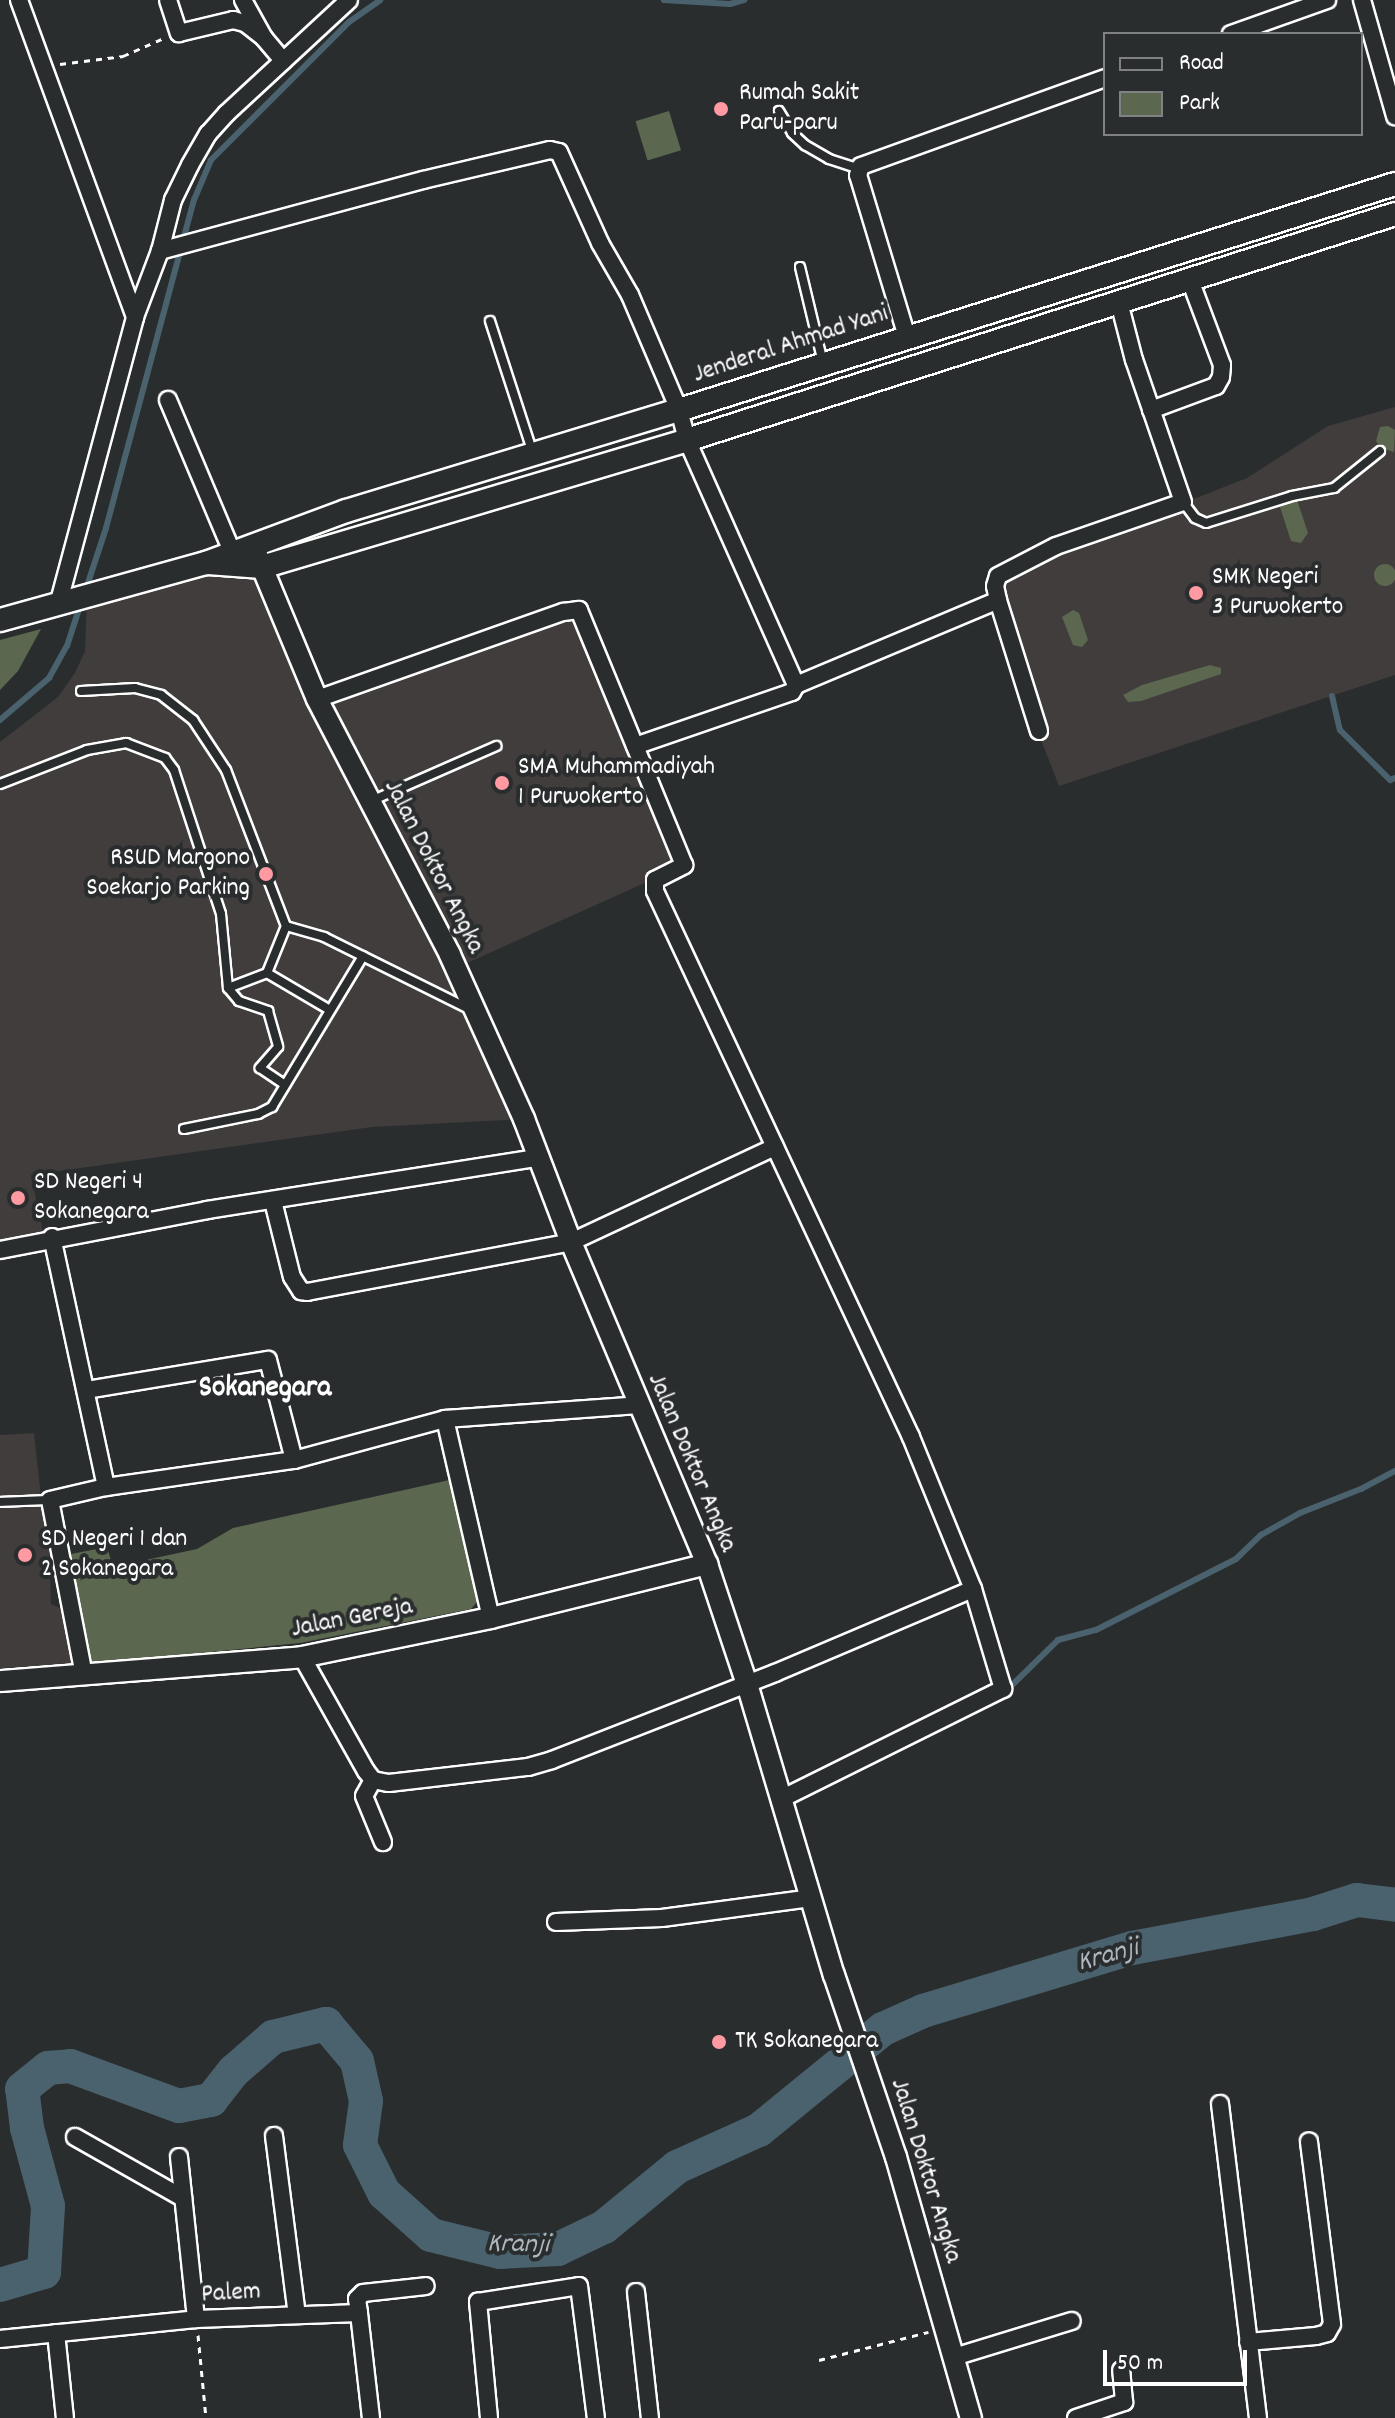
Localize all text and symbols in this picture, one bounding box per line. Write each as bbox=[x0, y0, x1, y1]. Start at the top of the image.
legend bbox=[1103, 32, 1363, 136]
text: Road bbox=[1179, 47, 1224, 81]
place label: Rumah Sakit Paru-paru bbox=[739, 78, 859, 140]
text: Park bbox=[1179, 87, 1220, 121]
marker: Rumah Sakit Paru-paru bbox=[710, 98, 732, 120]
street label: Jenderal Ahmad Yani bbox=[689, 299, 893, 391]
place label: SMK Negeri 3 Purwokerto bbox=[1212, 562, 1343, 624]
marker: SMK Negeri 3 Purwokerto bbox=[1187, 584, 1205, 602]
place label: SMA Muhammadiyah 1 Purwokerto bbox=[518, 752, 715, 814]
marker: SMA Muhammadiyah 1 Purwokerto bbox=[493, 774, 511, 792]
street label: Jalan Doktor Angka bbox=[376, 775, 490, 959]
place label: RSUD Margono Soekarjo Parking bbox=[86, 843, 250, 904]
marker: RSUD Margono Soekarjo Parking bbox=[257, 865, 275, 883]
place label: SD Negeri 4 Sokanegara bbox=[34, 1167, 149, 1228]
marker: SD Negeri 4 Sokanegara bbox=[9, 1189, 27, 1207]
street label: Jalan Doktor Angka bbox=[639, 1369, 743, 1557]
district label: Sokanegara bbox=[199, 1372, 331, 1408]
place label: SD Negeri 1 dan 2 Sokanegara bbox=[41, 1524, 187, 1586]
marker: SD Negeri 1 dan 2 Sokanegara bbox=[16, 1546, 34, 1564]
street label: Jalan Gereja bbox=[289, 1592, 415, 1646]
water label: Kranji bbox=[1074, 1933, 1142, 1981]
place label: TK Sokanegara bbox=[735, 2026, 878, 2058]
marker: TK Sokanegara bbox=[710, 2033, 728, 2051]
street label: Jalan Doktor Angka bbox=[882, 2075, 968, 2267]
water label: Kranji bbox=[487, 2229, 549, 2263]
street label: Palem bbox=[200, 2277, 262, 2311]
scale bar bbox=[1107, 2334, 1251, 2384]
text: 50 m bbox=[1117, 2347, 1163, 2381]

